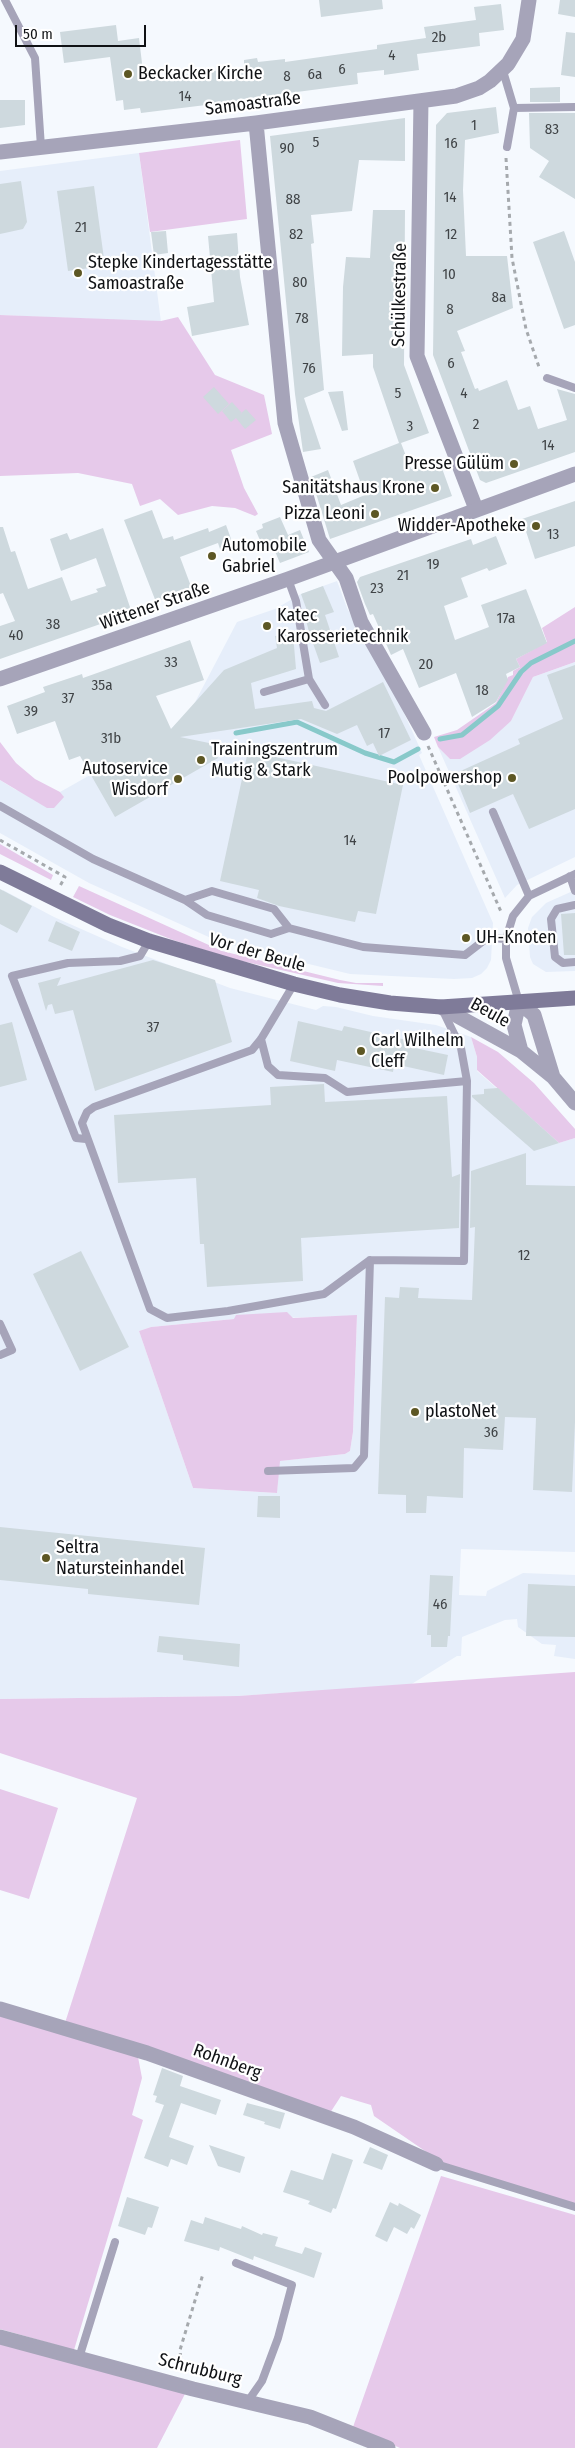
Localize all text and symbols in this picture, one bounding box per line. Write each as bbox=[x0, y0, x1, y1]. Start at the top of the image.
scale bar bbox=[18, 15, 149, 47]
text: 50 m bbox=[23, 25, 53, 43]
house number: 2b bbox=[432, 29, 446, 47]
house number: 4 bbox=[388, 47, 396, 65]
house number: 6 bbox=[338, 61, 346, 79]
place label: Beckacker Kirche bbox=[138, 63, 263, 85]
house number: 6a bbox=[308, 66, 322, 84]
marker: Beckacker Kirche bbox=[122, 68, 134, 80]
house number: 8 bbox=[283, 68, 291, 86]
street label: Samoastraße bbox=[204, 87, 302, 121]
house number: 14 bbox=[178, 88, 192, 106]
house number: 1 bbox=[471, 117, 477, 135]
house number: 83 bbox=[545, 121, 559, 139]
house number: 5 bbox=[313, 134, 319, 152]
house number: 16 bbox=[444, 135, 458, 153]
house number: 90 bbox=[279, 140, 295, 158]
house number: 14 bbox=[443, 189, 457, 207]
house number: 88 bbox=[286, 191, 300, 209]
house number: 21 bbox=[75, 219, 87, 237]
house number: 82 bbox=[289, 226, 303, 244]
house number: 12 bbox=[445, 226, 457, 244]
street label: Schülkestraße bbox=[388, 243, 412, 347]
place label: Stepke Kindertagesstätte Samoastraße bbox=[88, 252, 272, 294]
house number: 10 bbox=[442, 266, 456, 284]
marker: Stepke Kindertagesstätte Samoastraße bbox=[72, 267, 84, 279]
house number: 80 bbox=[292, 274, 308, 292]
house number: 8a bbox=[492, 289, 506, 307]
house number: 8 bbox=[446, 301, 454, 319]
house number: 78 bbox=[295, 310, 309, 328]
house number: 6 bbox=[447, 355, 455, 373]
house number: 76 bbox=[302, 360, 316, 378]
house number: 5 bbox=[395, 385, 401, 403]
house number: 4 bbox=[460, 385, 468, 403]
house number: 2 bbox=[473, 416, 479, 434]
house number: 3 bbox=[407, 418, 413, 436]
house number: 14 bbox=[541, 437, 555, 455]
place label: Presse Gülüm bbox=[404, 453, 504, 475]
marker: Presse Gülüm bbox=[508, 458, 520, 470]
place label: Sanitätshaus Krone bbox=[282, 477, 425, 499]
marker: Sanitätshaus Krone bbox=[429, 482, 441, 494]
place label: Pizza Leoni bbox=[284, 503, 365, 525]
marker: Pizza Leoni bbox=[369, 508, 381, 520]
place label: Widder-Apotheke bbox=[398, 515, 526, 537]
marker: Widder-Apotheke bbox=[530, 520, 542, 532]
house number: 13 bbox=[547, 526, 559, 544]
place label: Automobile Gabriel bbox=[222, 535, 307, 578]
marker: Automobile Gabriel bbox=[206, 550, 218, 562]
house number: 19 bbox=[426, 556, 440, 574]
house number: 21 bbox=[397, 567, 409, 585]
street label: Wittener Straße bbox=[97, 577, 213, 635]
house number: 23 bbox=[370, 580, 384, 598]
place label: Katec Karosserietechnik bbox=[277, 605, 408, 648]
house number: 17a bbox=[497, 610, 515, 628]
house number: 38 bbox=[46, 616, 60, 634]
marker: Katec Karosserietechnik bbox=[261, 620, 273, 632]
house number: 40 bbox=[8, 627, 24, 645]
house number: 33 bbox=[164, 654, 178, 672]
house number: 20 bbox=[419, 656, 433, 674]
house number: 35a bbox=[92, 677, 112, 695]
house number: 18 bbox=[475, 682, 489, 700]
house number: 37 bbox=[62, 690, 74, 708]
house number: 39 bbox=[24, 703, 38, 721]
house number: 17 bbox=[378, 725, 390, 743]
house number: 31b bbox=[101, 730, 121, 748]
place label: Trainingszentrum Mutig & Stark bbox=[211, 739, 338, 782]
marker: Trainingszentrum Mutig & Stark bbox=[195, 754, 207, 766]
place label: Autoservice Wisdorf bbox=[82, 758, 168, 801]
place label: Poolpowershop bbox=[387, 767, 502, 789]
marker: Poolpowershop bbox=[506, 772, 518, 784]
marker: Autoservice Wisdorf bbox=[172, 773, 184, 785]
house number: 14 bbox=[343, 832, 357, 850]
place label: UH-Knoten bbox=[476, 927, 557, 949]
street label: Vor der Beule bbox=[206, 929, 308, 977]
marker: UH-Knoten bbox=[460, 932, 472, 944]
street label: Beule bbox=[467, 993, 513, 1033]
house number: 37 bbox=[147, 1019, 159, 1037]
place label: Carl Wilhelm Cleff bbox=[371, 1030, 464, 1072]
marker: Carl Wilhelm Cleff bbox=[355, 1045, 367, 1057]
house number: 12 bbox=[518, 1247, 530, 1265]
place label: plastoNet bbox=[425, 1401, 496, 1423]
marker: plastoNet bbox=[409, 1406, 421, 1418]
house number: 36 bbox=[484, 1424, 498, 1442]
place label: Seltra Natursteinhandel bbox=[56, 1537, 184, 1580]
marker: Seltra Natursteinhandel bbox=[40, 1552, 52, 1564]
house number: 46 bbox=[433, 1596, 447, 1614]
street label: Rohnberg bbox=[190, 2040, 264, 2084]
street label: Schrubburg bbox=[156, 2349, 244, 2391]

